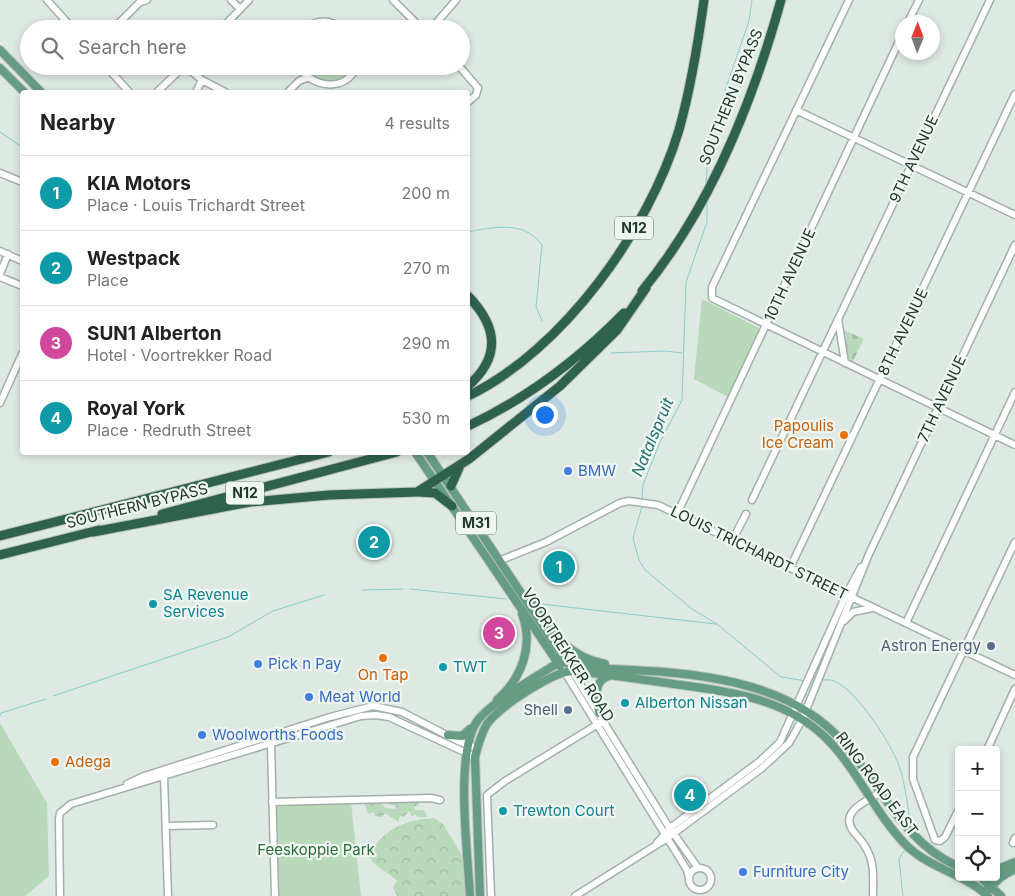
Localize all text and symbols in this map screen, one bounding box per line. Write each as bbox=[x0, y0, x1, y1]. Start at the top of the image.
north arrow bbox=[895, 15, 940, 60]
search box bbox=[20, 20, 470, 75]
street label: SOUTHERN BYPASS bbox=[695, 26, 767, 168]
icon: search bbox=[38, 34, 66, 62]
text: Search here bbox=[78, 36, 187, 59]
text: Nearby bbox=[40, 110, 115, 135]
street label: 9TH AVENUE bbox=[885, 112, 942, 206]
text: 4 results bbox=[385, 113, 450, 133]
text: KIA Motors bbox=[87, 172, 191, 195]
text: 1 bbox=[53, 183, 59, 203]
text: 200 m bbox=[402, 183, 450, 203]
text: Place · Louis Trichardt Street bbox=[87, 195, 305, 215]
road number: N12 bbox=[615, 217, 653, 240]
street label: 10TH AVENUE bbox=[760, 225, 819, 324]
text: Westpack bbox=[87, 247, 180, 270]
text: 2 bbox=[51, 258, 61, 278]
text: 270 m bbox=[403, 258, 450, 278]
text: Place bbox=[87, 270, 129, 290]
street label: 8TH AVENUE bbox=[873, 285, 932, 378]
text: SUN1 Alberton bbox=[87, 322, 222, 345]
text: 3 bbox=[51, 333, 61, 353]
text: 290 m bbox=[402, 333, 450, 353]
text: Hotel · Voortrekker Road bbox=[87, 345, 272, 365]
street label: 7TH AVENUE bbox=[913, 352, 970, 445]
water label: Natalspruit bbox=[626, 394, 678, 479]
text: Royal York bbox=[87, 397, 185, 420]
your location bbox=[532, 402, 558, 428]
text: 4 bbox=[51, 408, 61, 428]
text: 530 m bbox=[402, 408, 450, 428]
place label: Papoulis Ice Cream bbox=[762, 416, 834, 452]
text: Place · Redruth Street bbox=[87, 420, 251, 440]
marker: Papoulis Ice Cream bbox=[838, 429, 850, 441]
place label: BMW bbox=[578, 461, 616, 480]
marker: BMW bbox=[562, 465, 574, 477]
street label: SOUTHERN BYPASS bbox=[64, 479, 210, 532]
road number: N12 bbox=[226, 482, 264, 504]
street label: LOUIS TRICHARDT STREET bbox=[667, 501, 851, 604]
road number: M31 bbox=[456, 512, 496, 534]
pin: 2 bbox=[358, 523, 390, 561]
pin: 1 bbox=[543, 548, 575, 586]
street label: VOORTREKKER ROAD bbox=[518, 584, 619, 725]
place label: SA Revenue Services bbox=[163, 585, 248, 621]
marker: SA Revenue Services bbox=[147, 598, 159, 610]
pin: 3 bbox=[483, 614, 515, 652]
place label: Astron Energy bbox=[881, 636, 982, 655]
marker: Astron Energy bbox=[985, 640, 997, 652]
marker: On Tap bbox=[377, 652, 389, 664]
place label: Pick n Pay bbox=[268, 654, 342, 673]
place label: TWT bbox=[453, 657, 487, 676]
marker: Pick n Pay bbox=[252, 658, 264, 670]
marker: TWT bbox=[437, 661, 449, 673]
place label: On Tap bbox=[358, 665, 408, 684]
place label: Meat World bbox=[319, 687, 401, 706]
marker: Meat World bbox=[303, 691, 315, 703]
place label: Alberton Nissan bbox=[635, 693, 748, 712]
marker: Alberton Nissan bbox=[619, 697, 631, 709]
place label: Shell bbox=[523, 700, 558, 719]
marker: Shell bbox=[562, 704, 574, 716]
place label: Woolworths Foods bbox=[212, 725, 344, 744]
street label: RING ROAD EAST bbox=[832, 728, 923, 839]
marker: Woolworths Foods bbox=[196, 729, 208, 741]
map controls bbox=[955, 746, 1000, 881]
button: + bbox=[955, 746, 1000, 791]
place label: Adega bbox=[65, 752, 111, 771]
marker: Adega bbox=[49, 756, 61, 768]
pin: 4 bbox=[674, 776, 706, 814]
button: − bbox=[955, 791, 1000, 836]
place label: Trewton Court bbox=[513, 801, 615, 820]
marker: Trewton Court bbox=[497, 805, 509, 817]
button: locate bbox=[955, 836, 1000, 881]
park label: Feeskoppie Park bbox=[257, 840, 376, 859]
place label: Furniture City bbox=[753, 862, 850, 881]
marker: Furniture City bbox=[737, 866, 749, 878]

